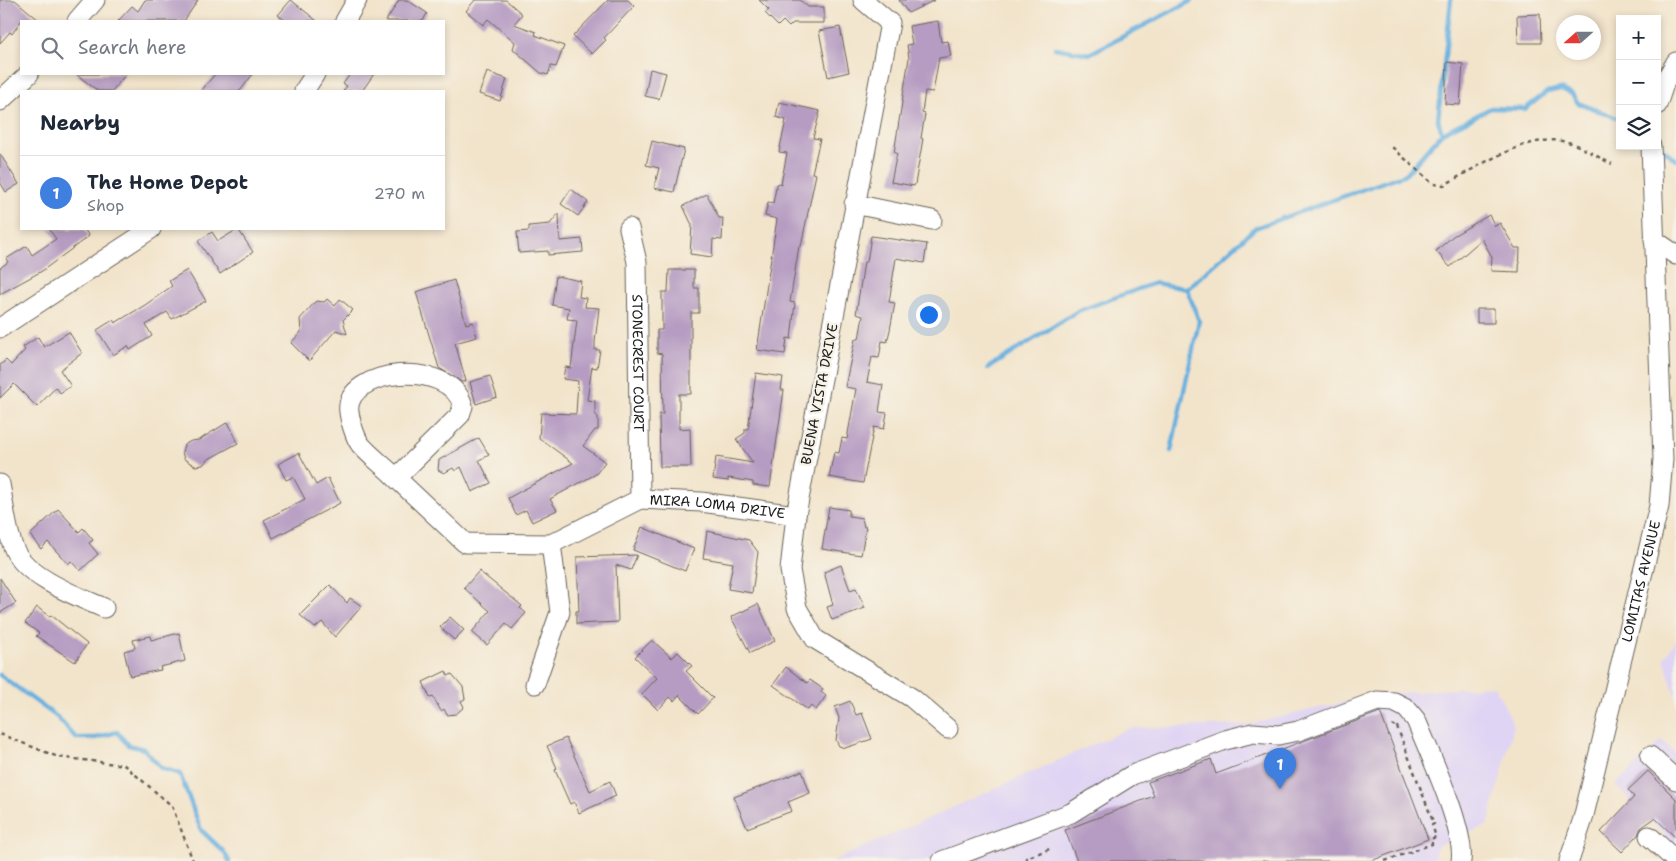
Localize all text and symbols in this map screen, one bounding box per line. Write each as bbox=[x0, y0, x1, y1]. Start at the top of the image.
north arrow bbox=[1556, 15, 1601, 60]
map controls bbox=[1616, 15, 1661, 150]
button: + bbox=[1616, 15, 1661, 60]
search box bbox=[20, 20, 445, 75]
icon: search bbox=[38, 34, 66, 62]
text: Search here bbox=[78, 35, 187, 60]
button: − bbox=[1616, 60, 1661, 105]
button: layers bbox=[1616, 105, 1661, 150]
text: Nearby bbox=[40, 109, 120, 137]
text: The Home Depot bbox=[87, 170, 248, 195]
text: 1 bbox=[52, 183, 60, 204]
text: 270 m bbox=[374, 183, 425, 204]
text: Shop bbox=[87, 195, 124, 216]
street label: STONECREST COURT bbox=[628, 294, 648, 433]
your location bbox=[916, 302, 942, 328]
street label: BUENA VISTA DRIVE bbox=[796, 321, 842, 466]
street label: MIRA LOMA DRIVE bbox=[649, 490, 787, 522]
street label: LOMITAS AVENUE bbox=[1617, 518, 1664, 644]
pin: 1 bbox=[1264, 748, 1296, 789]

